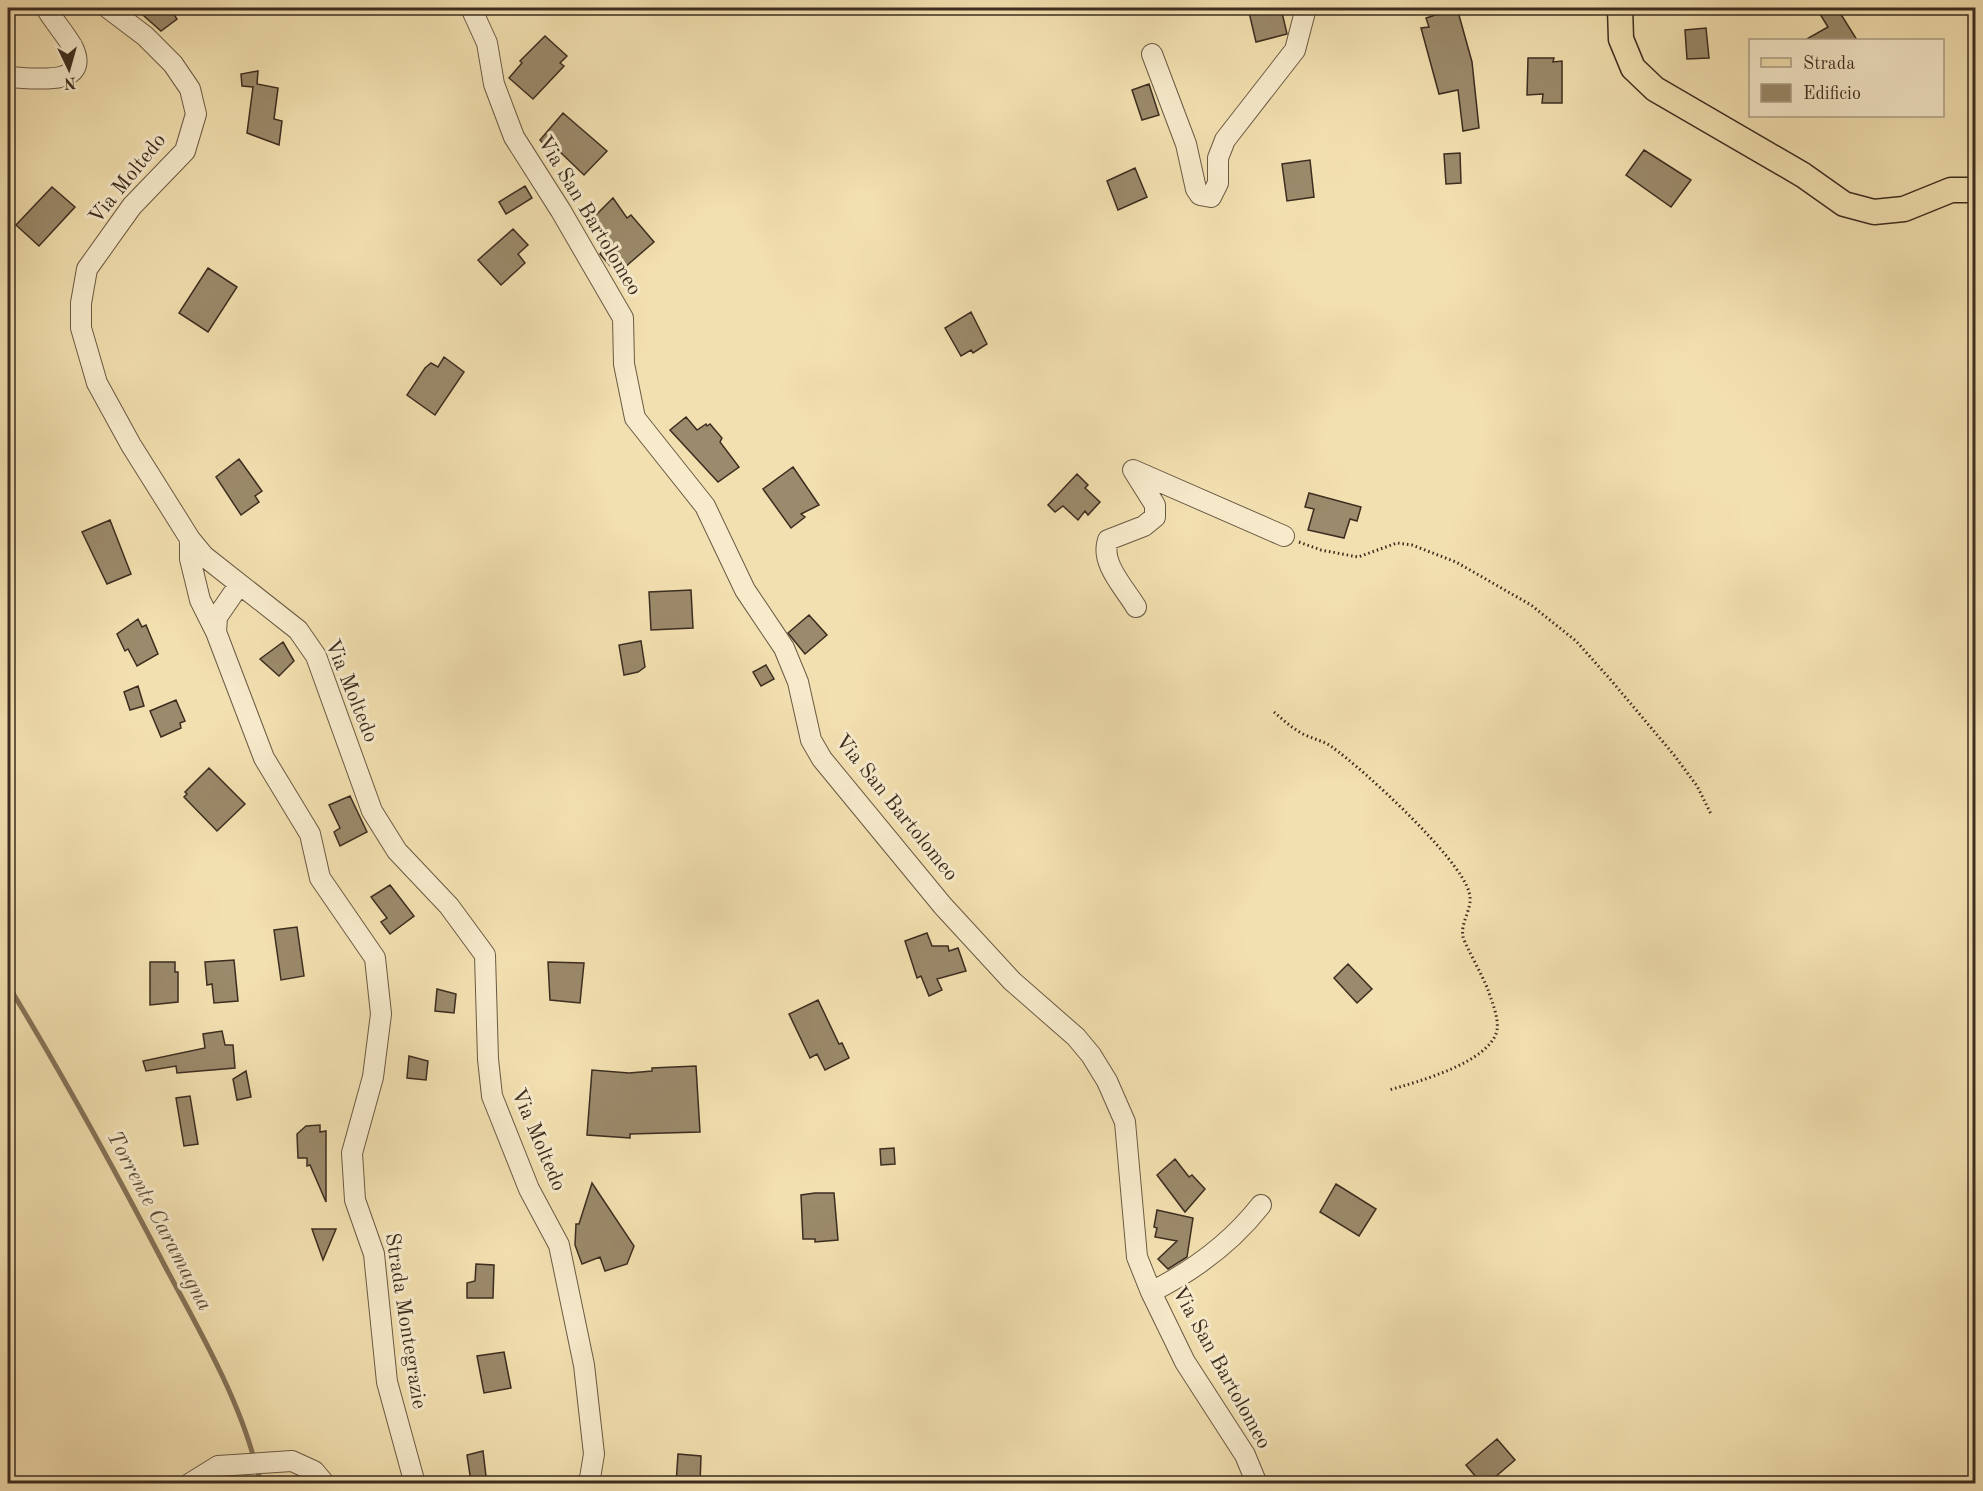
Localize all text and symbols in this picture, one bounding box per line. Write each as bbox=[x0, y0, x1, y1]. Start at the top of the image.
north arrow bbox=[39, 39, 99, 99]
legend bbox=[1749, 39, 1944, 117]
text: Strada bbox=[1803, 55, 1855, 73]
text: N bbox=[63, 73, 77, 91]
text: Edificio bbox=[1803, 85, 1861, 103]
street label: Via Moltedo bbox=[85, 130, 171, 228]
street label: Via San Bartolomeo bbox=[533, 133, 645, 299]
street label: Via Moltedo bbox=[321, 636, 381, 746]
street label: Via San Bartolomeo bbox=[831, 731, 961, 885]
street label: Via Moltedo bbox=[507, 1086, 569, 1194]
water label: Torrente Caramagna bbox=[102, 1127, 216, 1315]
street label: Strada Montegrazie bbox=[381, 1232, 429, 1410]
street label: Via San Bartolomeo bbox=[1168, 1283, 1274, 1453]

